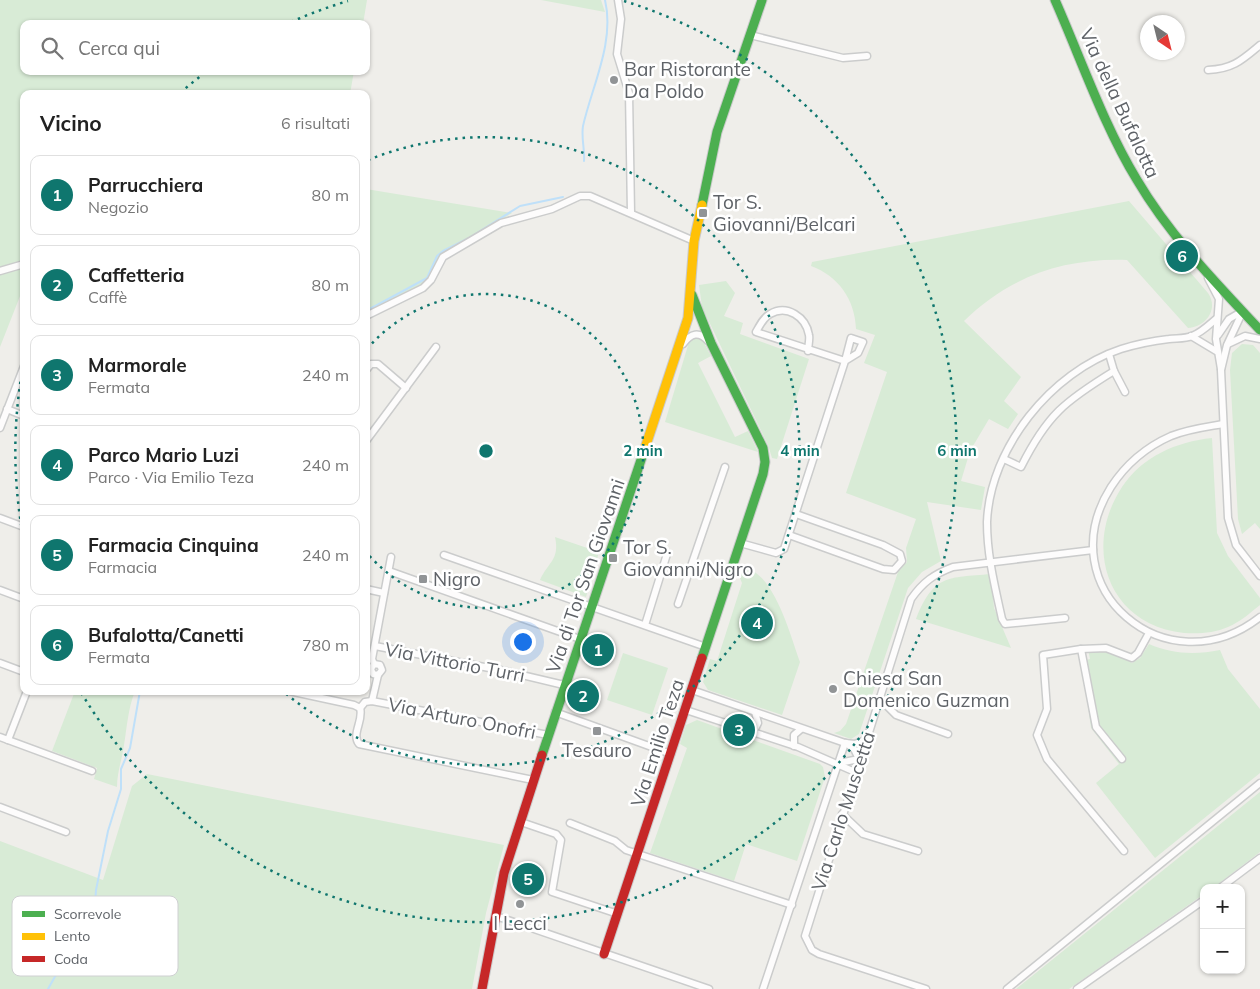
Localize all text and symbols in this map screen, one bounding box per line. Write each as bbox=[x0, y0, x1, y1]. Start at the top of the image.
north arrow bbox=[1140, 15, 1185, 60]
search box bbox=[20, 20, 370, 75]
street label: Via della Bufalotta bbox=[1075, 24, 1165, 182]
icon: search bbox=[38, 34, 66, 62]
text: Cerca qui bbox=[78, 36, 160, 60]
place label: Bar Ristorante Da Poldo bbox=[624, 57, 751, 103]
marker: Bar Ristorante Da Poldo bbox=[608, 74, 620, 86]
text: Vicino bbox=[40, 110, 102, 136]
text: 6 risultati bbox=[281, 113, 350, 133]
text: Parrucchiera bbox=[88, 173, 203, 197]
text: 1 bbox=[52, 185, 62, 205]
text: 80 m bbox=[312, 185, 349, 205]
place label: Tor S. Giovanni/Belcari bbox=[713, 190, 856, 236]
text: Negozio bbox=[88, 197, 149, 217]
marker: Tor S. Giovanni/Belcari bbox=[697, 207, 709, 219]
pin: 6 bbox=[1166, 237, 1198, 275]
text: Caffetteria bbox=[88, 263, 185, 287]
text: 2 bbox=[52, 275, 62, 295]
text: 80 m bbox=[312, 275, 349, 295]
text: Caffè bbox=[88, 287, 127, 307]
text: Marmorale bbox=[88, 353, 187, 377]
text: 3 bbox=[52, 365, 62, 385]
text: 240 m bbox=[302, 365, 349, 385]
text: Fermata bbox=[88, 377, 150, 397]
text: 2 min bbox=[623, 441, 663, 460]
text: 4 min bbox=[780, 441, 820, 460]
text: 6 min bbox=[937, 441, 977, 460]
centre of rings bbox=[477, 442, 495, 460]
text: Parco Mario Luzi bbox=[88, 443, 239, 467]
text: 4 bbox=[52, 455, 62, 475]
text: 240 m bbox=[302, 455, 349, 475]
text: Parco · Via Emilio Teza bbox=[88, 467, 254, 487]
street label: Via di Tor San Giovanni bbox=[540, 476, 630, 676]
text: Farmacia Cinquina bbox=[88, 533, 259, 557]
place label: Tor S. Giovanni/Nigro bbox=[623, 535, 753, 581]
text: 5 bbox=[52, 545, 62, 565]
text: 240 m bbox=[302, 545, 349, 565]
marker: Tor S. Giovanni/Nigro bbox=[607, 552, 619, 564]
text: Farmacia bbox=[88, 557, 157, 577]
place label: Nigro bbox=[433, 567, 481, 591]
marker: Nigro bbox=[417, 573, 429, 585]
pin: 4 bbox=[741, 604, 773, 642]
text: Bufalotta/Canetti bbox=[88, 623, 244, 647]
your location bbox=[510, 629, 536, 655]
pin: 1 bbox=[582, 631, 614, 669]
text: 6 bbox=[52, 635, 62, 655]
text: 780 m bbox=[302, 635, 349, 655]
street label: Via Vittorio Turri bbox=[383, 637, 527, 687]
text: Fermata bbox=[88, 647, 150, 667]
place label: Chiesa San Domenico Guzman bbox=[843, 666, 1010, 712]
street label: Via Emilio Teza bbox=[625, 676, 689, 810]
pin: 2 bbox=[567, 677, 599, 715]
marker: Chiesa San Domenico Guzman bbox=[827, 683, 839, 695]
street label: Via Arturo Onofri bbox=[386, 692, 538, 744]
pin: 3 bbox=[723, 711, 755, 749]
marker: Tesauro bbox=[591, 725, 603, 737]
street label: Via Carlo Muscetta bbox=[806, 728, 880, 894]
place label: Tesauro bbox=[562, 738, 632, 762]
pin: 5 bbox=[512, 860, 544, 898]
map controls bbox=[1200, 884, 1245, 974]
button: + bbox=[1200, 884, 1245, 929]
legend bbox=[12, 896, 178, 976]
marker: I Lecci bbox=[514, 898, 526, 910]
text: Scorrevole bbox=[54, 905, 121, 923]
place label: I Lecci bbox=[493, 911, 547, 935]
text: Lento bbox=[54, 927, 90, 945]
button: − bbox=[1200, 929, 1245, 974]
text: Coda bbox=[54, 950, 88, 968]

